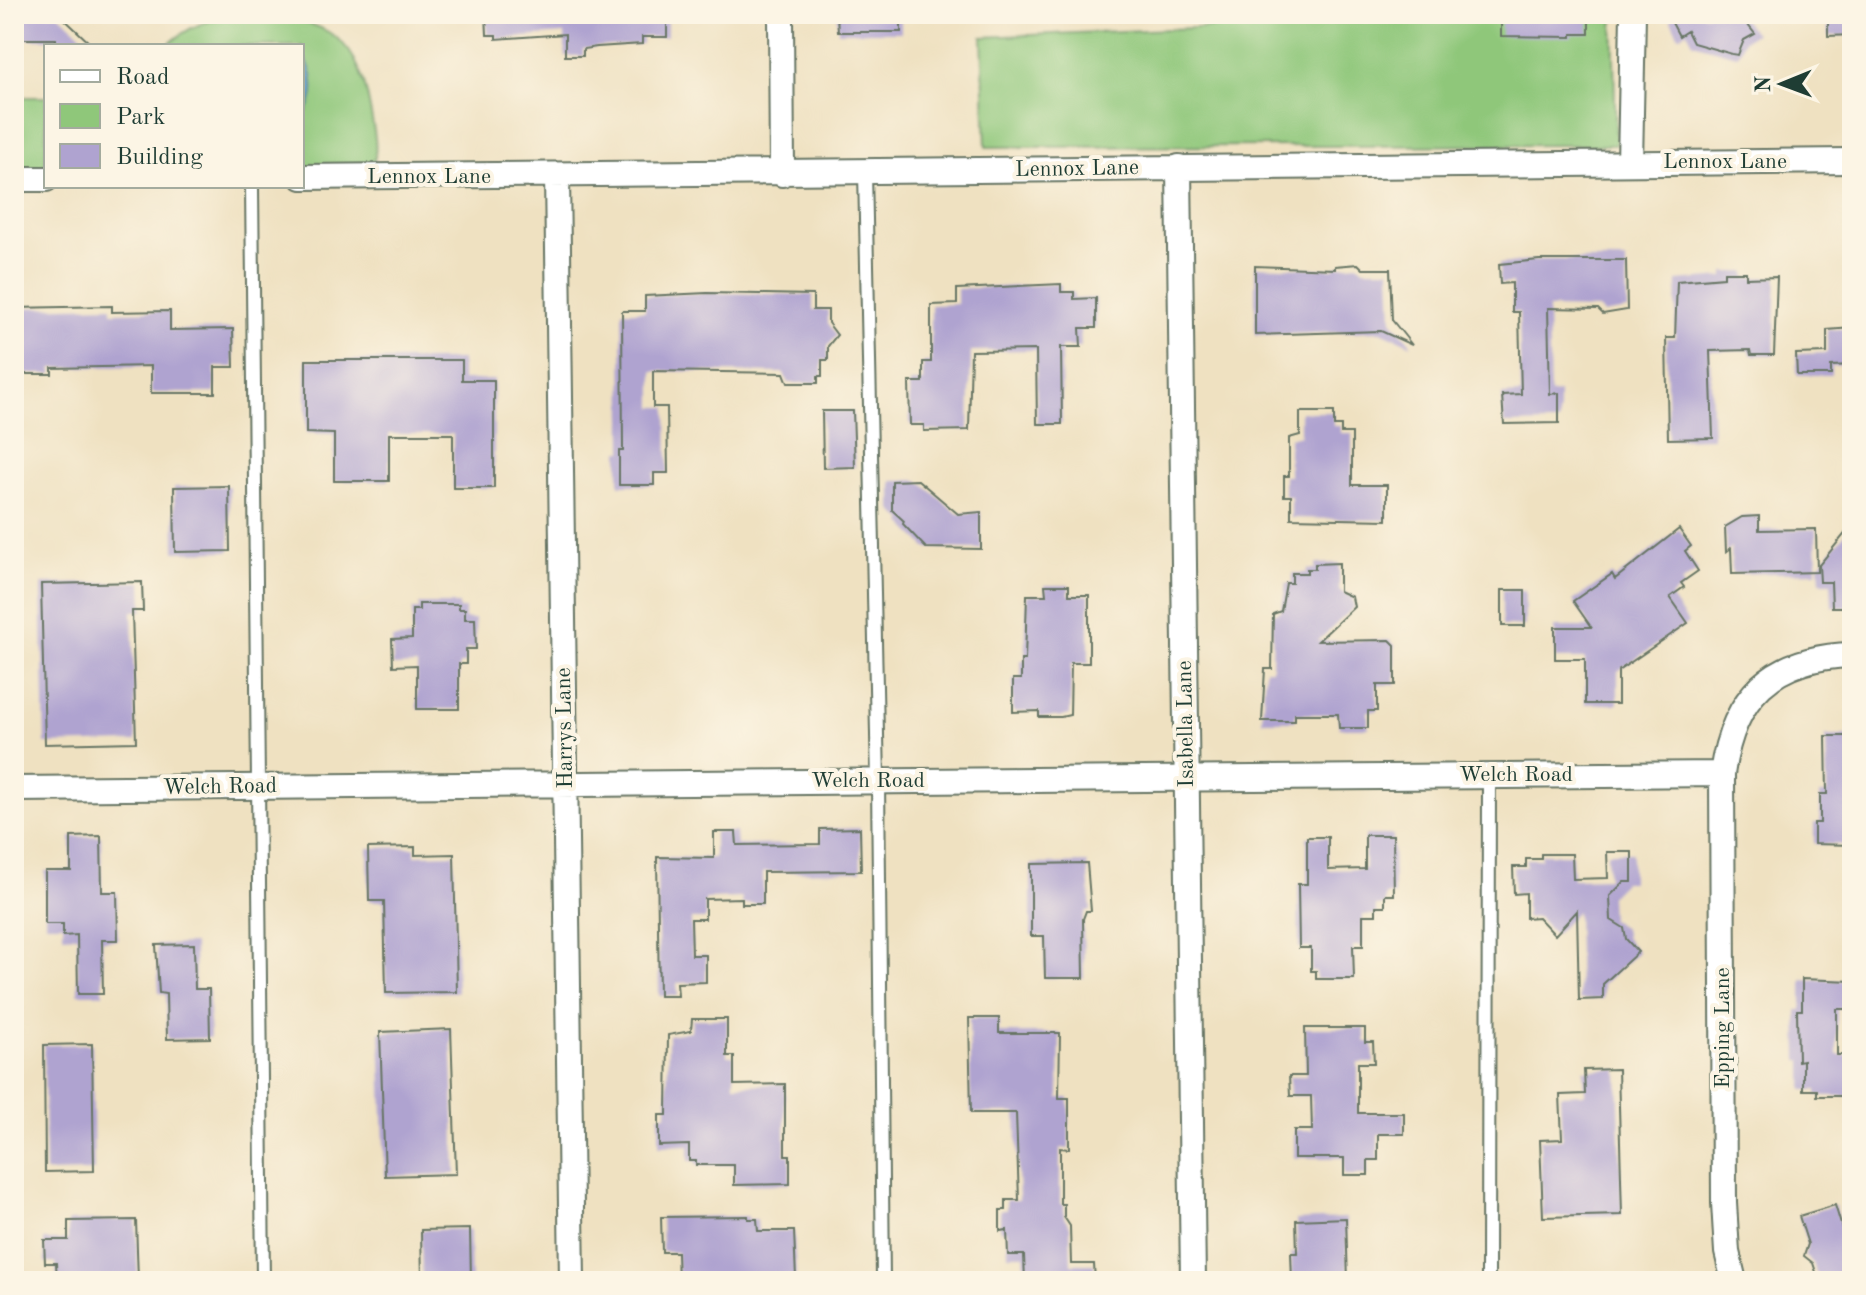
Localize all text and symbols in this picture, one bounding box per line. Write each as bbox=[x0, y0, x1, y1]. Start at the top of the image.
legend bbox=[44, 44, 304, 188]
north arrow bbox=[1742, 44, 1822, 124]
text: Road bbox=[116, 66, 169, 90]
text: N bbox=[1753, 76, 1775, 93]
text: Park bbox=[116, 106, 165, 130]
text: Building bbox=[116, 146, 203, 170]
street label: Lennox Lane bbox=[1663, 151, 1787, 173]
street label: Lennox Lane bbox=[1015, 157, 1139, 181]
street label: Lennox Lane bbox=[367, 166, 491, 188]
street label: Isabella Lane bbox=[1174, 660, 1198, 788]
street label: Harrys Lane bbox=[553, 667, 577, 789]
street label: Welch Road bbox=[1459, 764, 1573, 786]
street label: Welch Road bbox=[811, 770, 925, 792]
street label: Welch Road bbox=[163, 775, 277, 799]
street label: Epping Lane bbox=[1712, 967, 1734, 1089]

